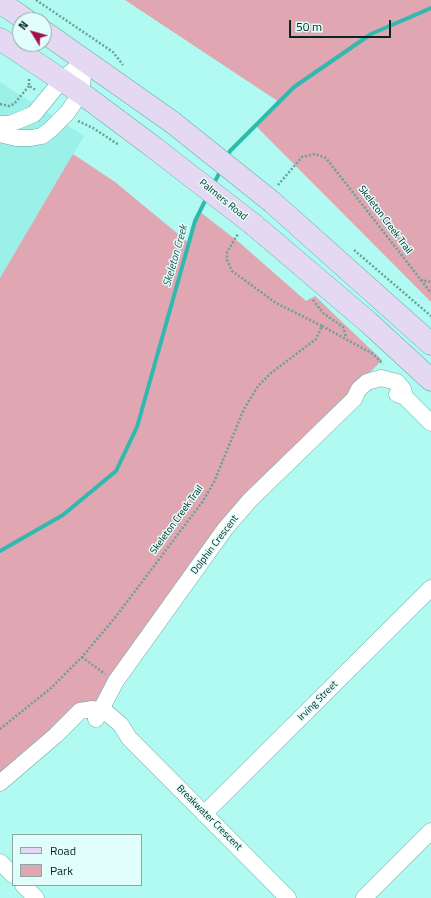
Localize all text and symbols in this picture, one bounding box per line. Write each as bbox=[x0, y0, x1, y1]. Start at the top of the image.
north arrow bbox=[12, 12, 52, 52]
scale bar bbox=[291, 12, 393, 38]
text: 50 m bbox=[296, 17, 322, 36]
text: N bbox=[15, 18, 32, 33]
street label: Palmers Road bbox=[196, 177, 250, 223]
street label: Skeleton Creek Trail bbox=[356, 184, 414, 256]
water label: Skeleton Creek bbox=[161, 224, 191, 288]
street label: Skeleton Creek Trail bbox=[148, 483, 206, 557]
street label: Dolphin Crescent bbox=[189, 513, 241, 577]
street label: Irving Street bbox=[296, 679, 340, 723]
street label: Breakwater Crescent bbox=[174, 783, 244, 853]
legend bbox=[12, 834, 142, 886]
text: Road bbox=[50, 841, 76, 860]
text: Park bbox=[50, 861, 73, 880]

